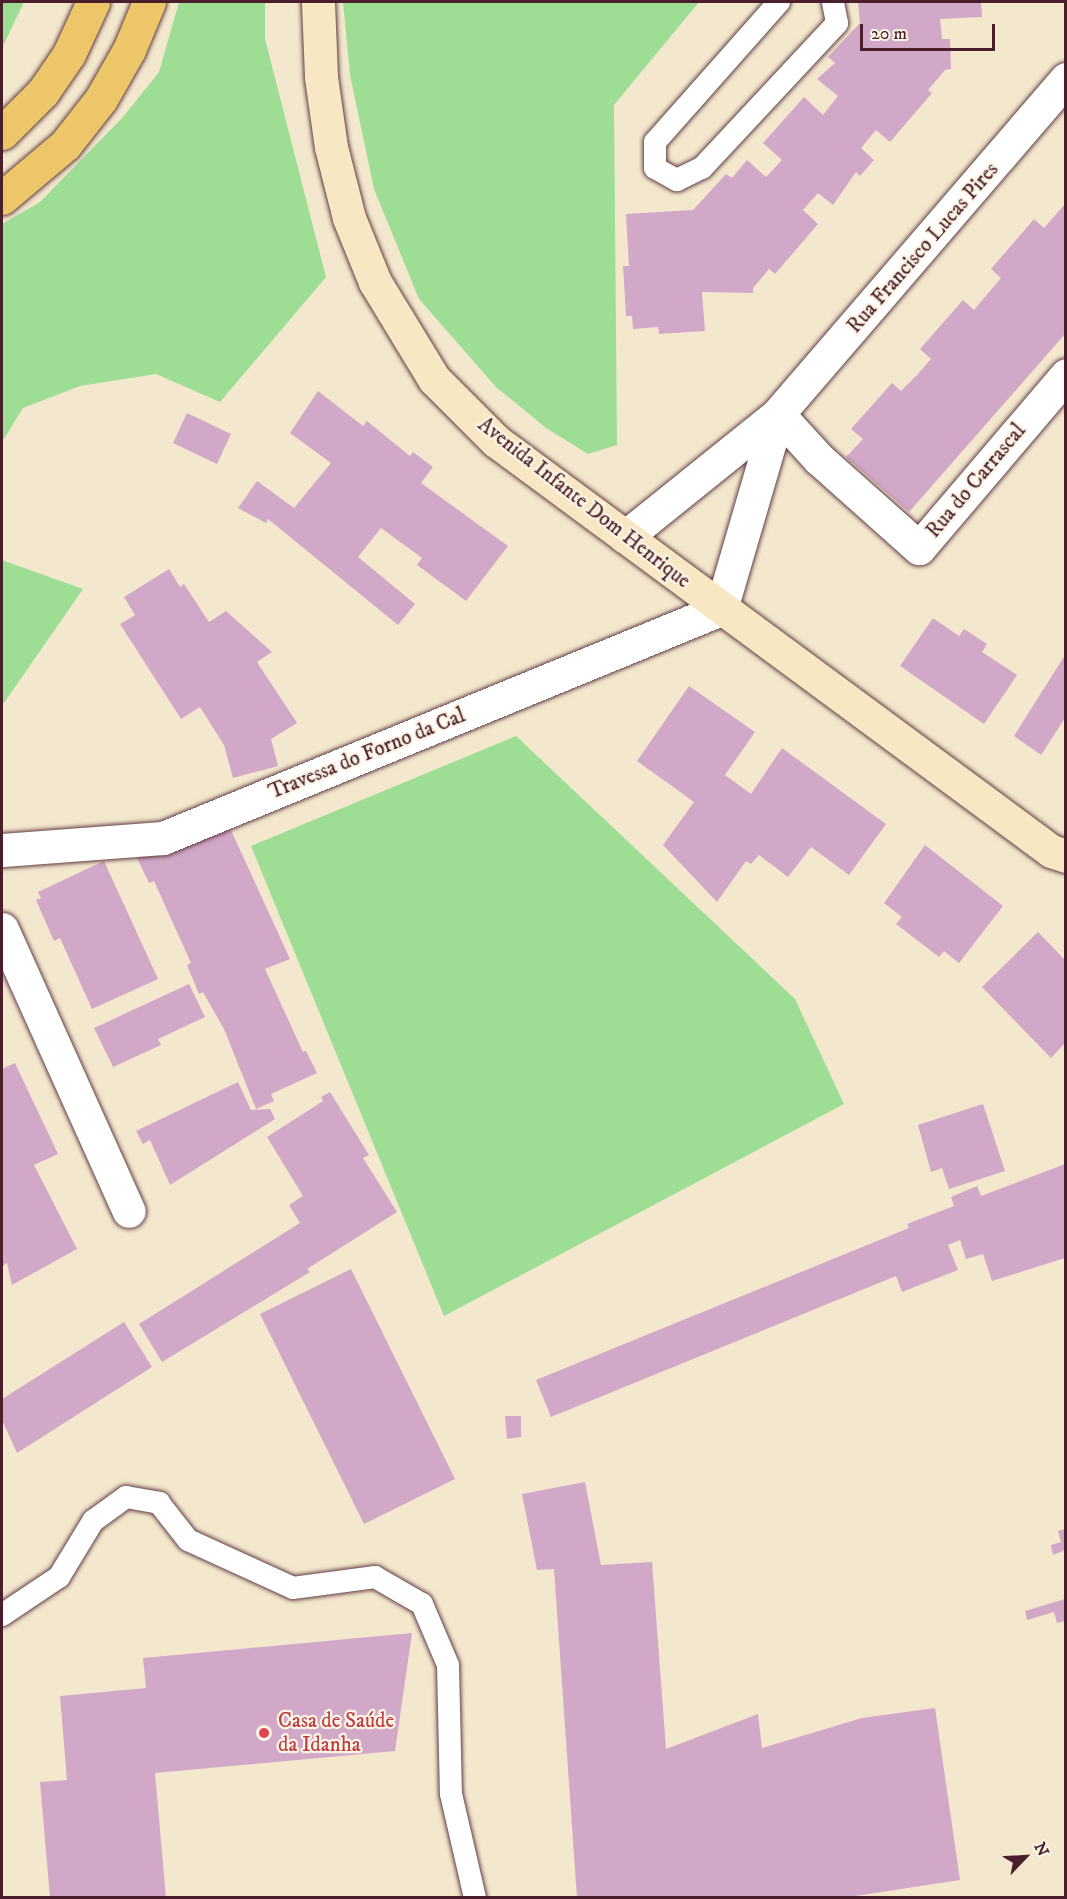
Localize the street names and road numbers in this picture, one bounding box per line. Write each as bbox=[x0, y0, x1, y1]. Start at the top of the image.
street label: Rua Francisco Lucas Pires bbox=[842, 157, 1004, 339]
street label: Avenida Infante Dom Henrique bbox=[473, 412, 695, 594]
street label: Rua do Carrascal bbox=[921, 419, 1031, 543]
street label: Travessa do Forno da Cal bbox=[265, 703, 469, 805]

